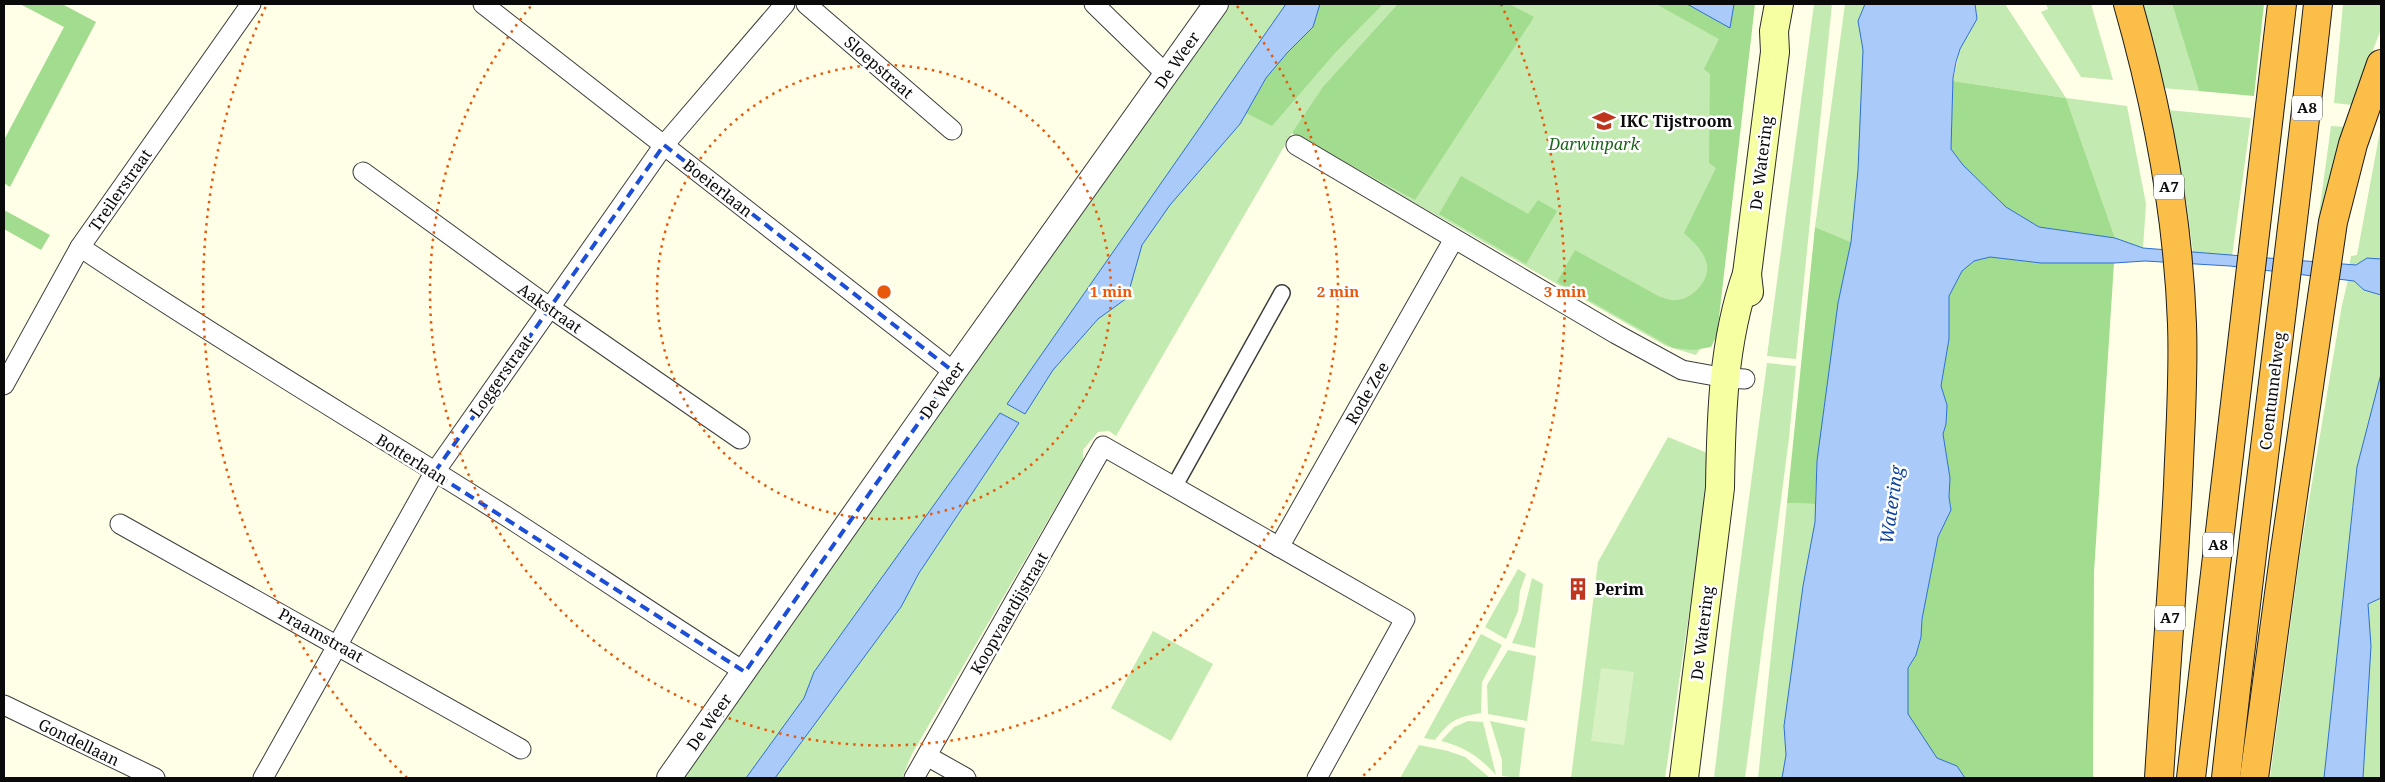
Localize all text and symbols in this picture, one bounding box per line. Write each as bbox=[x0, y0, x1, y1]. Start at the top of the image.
street label: De Weer bbox=[1149, 27, 1205, 93]
street label: Sloepstraat bbox=[840, 31, 919, 103]
road number: A8 bbox=[2292, 96, 2322, 120]
school or university icon: IKC Tijstroom bbox=[1591, 108, 1617, 134]
place label: IKC Tijstroom bbox=[1620, 110, 1732, 132]
street label: De Watering bbox=[1744, 114, 1778, 211]
park label: Darwinpark bbox=[1548, 133, 1640, 155]
street label: Treilerstraat bbox=[84, 144, 157, 236]
street label: Boeierlaan bbox=[679, 154, 757, 222]
road number: A7 bbox=[2154, 174, 2184, 200]
street label: Aakstraat bbox=[514, 278, 587, 338]
text: 1 min bbox=[1090, 281, 1132, 301]
text: 2 min bbox=[1317, 281, 1359, 301]
text: 3 min bbox=[1544, 281, 1586, 301]
centre of rings bbox=[875, 283, 893, 301]
street label: Loggerstraat bbox=[464, 330, 538, 422]
street label: Coentunnelweg bbox=[2254, 330, 2290, 451]
street label: De Weer bbox=[914, 357, 970, 423]
street label: Rode Zee bbox=[1340, 358, 1394, 428]
street label: Botterlaan bbox=[372, 428, 452, 490]
water label: Watering bbox=[1874, 463, 1908, 545]
road number: A8 bbox=[2203, 532, 2233, 558]
street label: Koopvaardijstraat bbox=[965, 548, 1053, 678]
building icon: Perim bbox=[1565, 576, 1591, 602]
place label: Perim bbox=[1595, 578, 1644, 600]
street label: De Watering bbox=[1685, 584, 1719, 681]
street label: Praamstraat bbox=[275, 603, 368, 668]
road number: A7 bbox=[2155, 606, 2185, 630]
street label: De Weer bbox=[681, 689, 737, 755]
street label: Gondellaan bbox=[35, 713, 123, 771]

